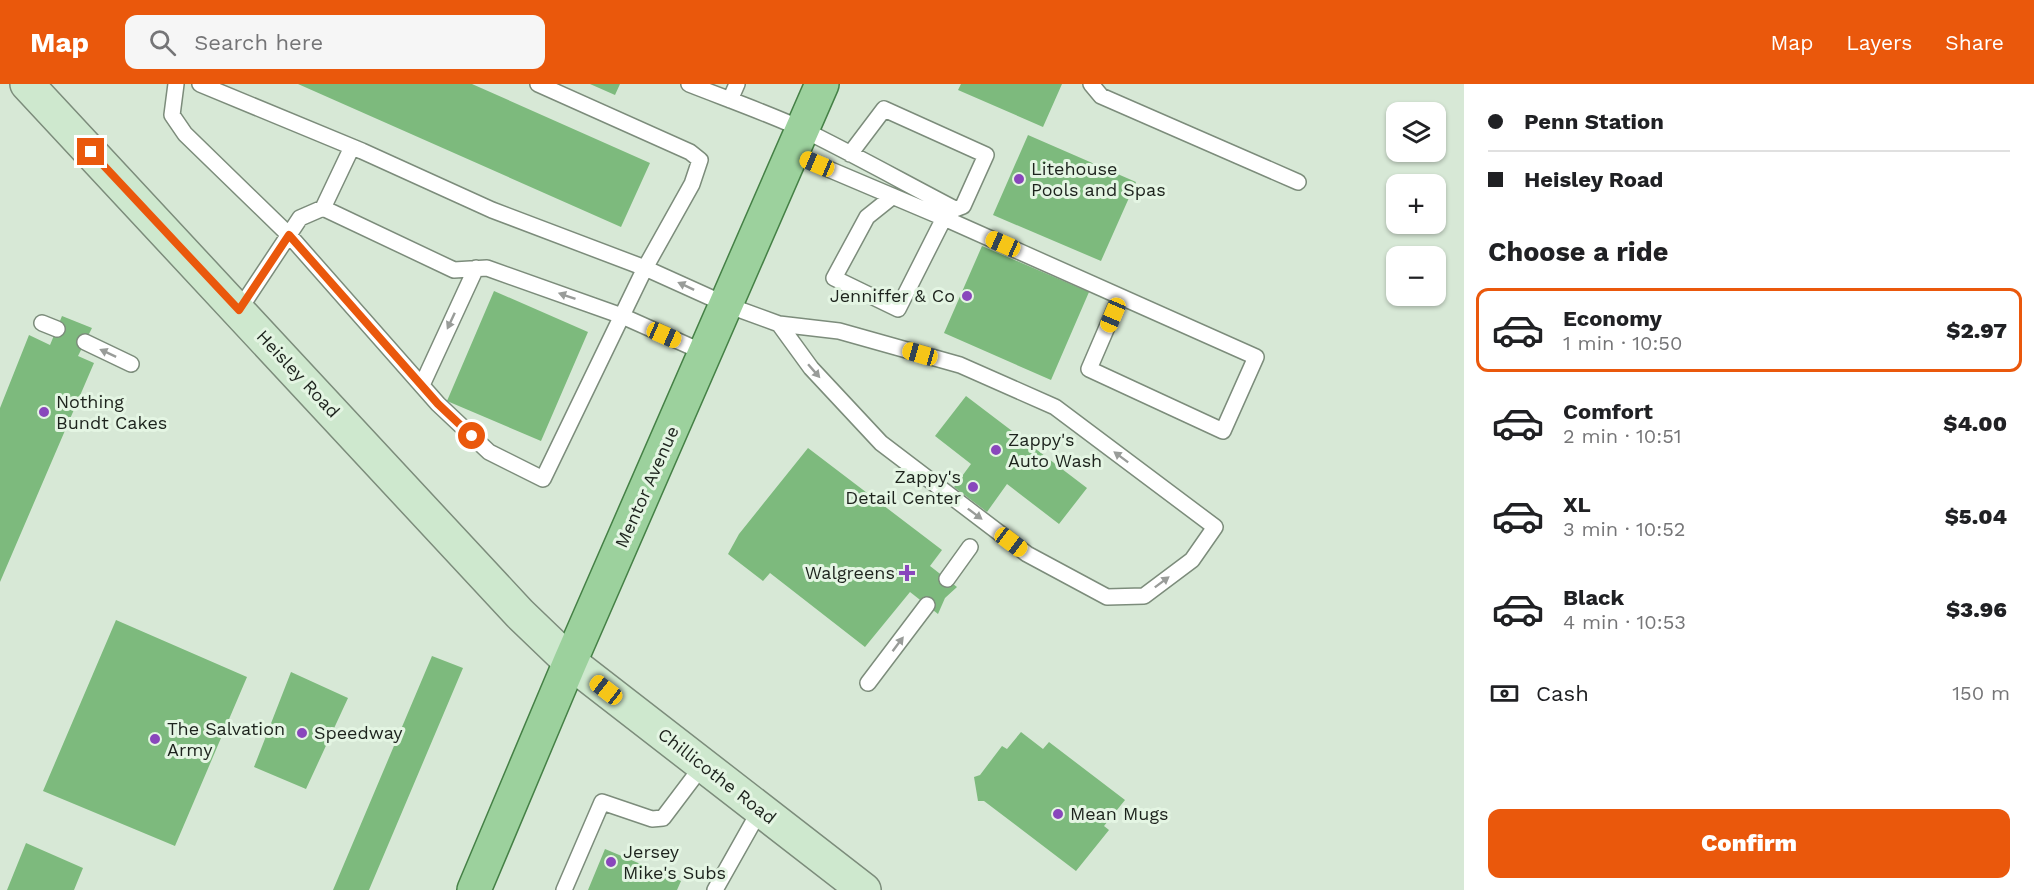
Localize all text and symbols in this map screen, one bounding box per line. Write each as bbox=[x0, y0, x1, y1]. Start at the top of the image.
search box bbox=[125, 15, 545, 69]
text: Map bbox=[30, 26, 89, 59]
icon: search bbox=[146, 26, 179, 59]
text: Search here bbox=[194, 30, 323, 55]
text: Map bbox=[1770, 30, 1813, 55]
text: Layers bbox=[1846, 30, 1912, 55]
text: Share bbox=[1945, 30, 2004, 55]
map controls bbox=[1386, 102, 1446, 306]
button: layers bbox=[1386, 102, 1446, 162]
text: Penn Station bbox=[1524, 109, 1664, 134]
route end bbox=[77, 138, 104, 165]
car bbox=[797, 149, 837, 179]
place label: Litehouse Pools and Spas bbox=[1031, 158, 1166, 200]
text: Heisley Road bbox=[1524, 167, 1663, 192]
marker: Litehouse Pools and Spas bbox=[1012, 172, 1026, 186]
button: + bbox=[1386, 174, 1446, 234]
car bbox=[983, 228, 1023, 260]
text: Choose a ride bbox=[1488, 236, 1668, 268]
button: − bbox=[1386, 246, 1446, 306]
one-way arrow bbox=[677, 282, 694, 291]
place label: Jenniffer & Co bbox=[830, 285, 955, 306]
marker: Jenniffer & Co bbox=[960, 289, 974, 303]
one-way arrow bbox=[558, 291, 576, 301]
car bbox=[1098, 295, 1128, 335]
icon: car bbox=[1491, 303, 1545, 357]
text: Economy bbox=[1563, 306, 1662, 331]
one-way arrow bbox=[447, 312, 456, 329]
text: $2.97 bbox=[1946, 318, 2007, 343]
car bbox=[644, 319, 684, 351]
street label: Heisley Road bbox=[252, 326, 344, 422]
text: 1 min · 10:50 bbox=[1563, 331, 1682, 355]
car bbox=[900, 340, 940, 368]
one-way arrow bbox=[99, 349, 116, 358]
one-way arrow bbox=[807, 363, 820, 378]
place label: Nothing Bundt Cakes bbox=[56, 391, 167, 433]
icon: car bbox=[1491, 396, 1545, 450]
text: Comfort bbox=[1563, 399, 1653, 424]
marker: Nothing Bundt Cakes bbox=[37, 405, 51, 419]
text: $4.00 bbox=[1943, 411, 2007, 436]
route start bbox=[458, 422, 485, 449]
street label: Mentor Avenue bbox=[610, 423, 683, 551]
text: 2 min · 10:51 bbox=[1563, 424, 1682, 448]
place label: Zappy's Auto Wash bbox=[1008, 429, 1102, 471]
marker: Zappy's Auto Wash bbox=[989, 443, 1003, 457]
one-way arrow bbox=[1114, 451, 1130, 463]
place label: Zappy's Detail Center bbox=[845, 466, 961, 508]
marker: Zappy's Detail Center bbox=[966, 480, 980, 494]
icon: car bbox=[1491, 489, 1545, 543]
text: XL bbox=[1563, 492, 1591, 517]
text: $5.04 bbox=[1945, 504, 2007, 529]
one-way arrow bbox=[966, 508, 982, 520]
text: 3 min · 10:52 bbox=[1563, 517, 1685, 541]
car bbox=[991, 524, 1031, 560]
place label: Walgreens bbox=[805, 562, 895, 583]
marker: Walgreens bbox=[900, 566, 914, 580]
one-way arrow bbox=[1154, 576, 1170, 589]
icon: car bbox=[1491, 582, 1545, 636]
text: Black bbox=[1563, 585, 1624, 610]
text: $3.96 bbox=[1946, 597, 2007, 622]
text: 4 min · 10:53 bbox=[1563, 610, 1686, 634]
one-way arrow bbox=[891, 637, 903, 652]
car bbox=[586, 672, 626, 708]
icon: cash bbox=[1488, 677, 1521, 710]
text: Cash bbox=[1536, 681, 1589, 706]
text: 150 m bbox=[1952, 681, 2010, 705]
place label: The Salvation Army bbox=[167, 718, 285, 760]
place label: Speedway bbox=[314, 722, 403, 743]
street label: Chillicothe Road bbox=[654, 723, 780, 828]
marker: Speedway bbox=[295, 726, 309, 740]
marker: The Salvation Army bbox=[148, 732, 162, 746]
place label: Mean Mugs bbox=[1070, 803, 1168, 824]
marker: Mean Mugs bbox=[1051, 807, 1065, 821]
button: Confirm bbox=[1488, 809, 2010, 878]
place label: Jersey Mike's Subs bbox=[623, 841, 726, 883]
marker: Jersey Mike's Subs bbox=[604, 855, 618, 869]

